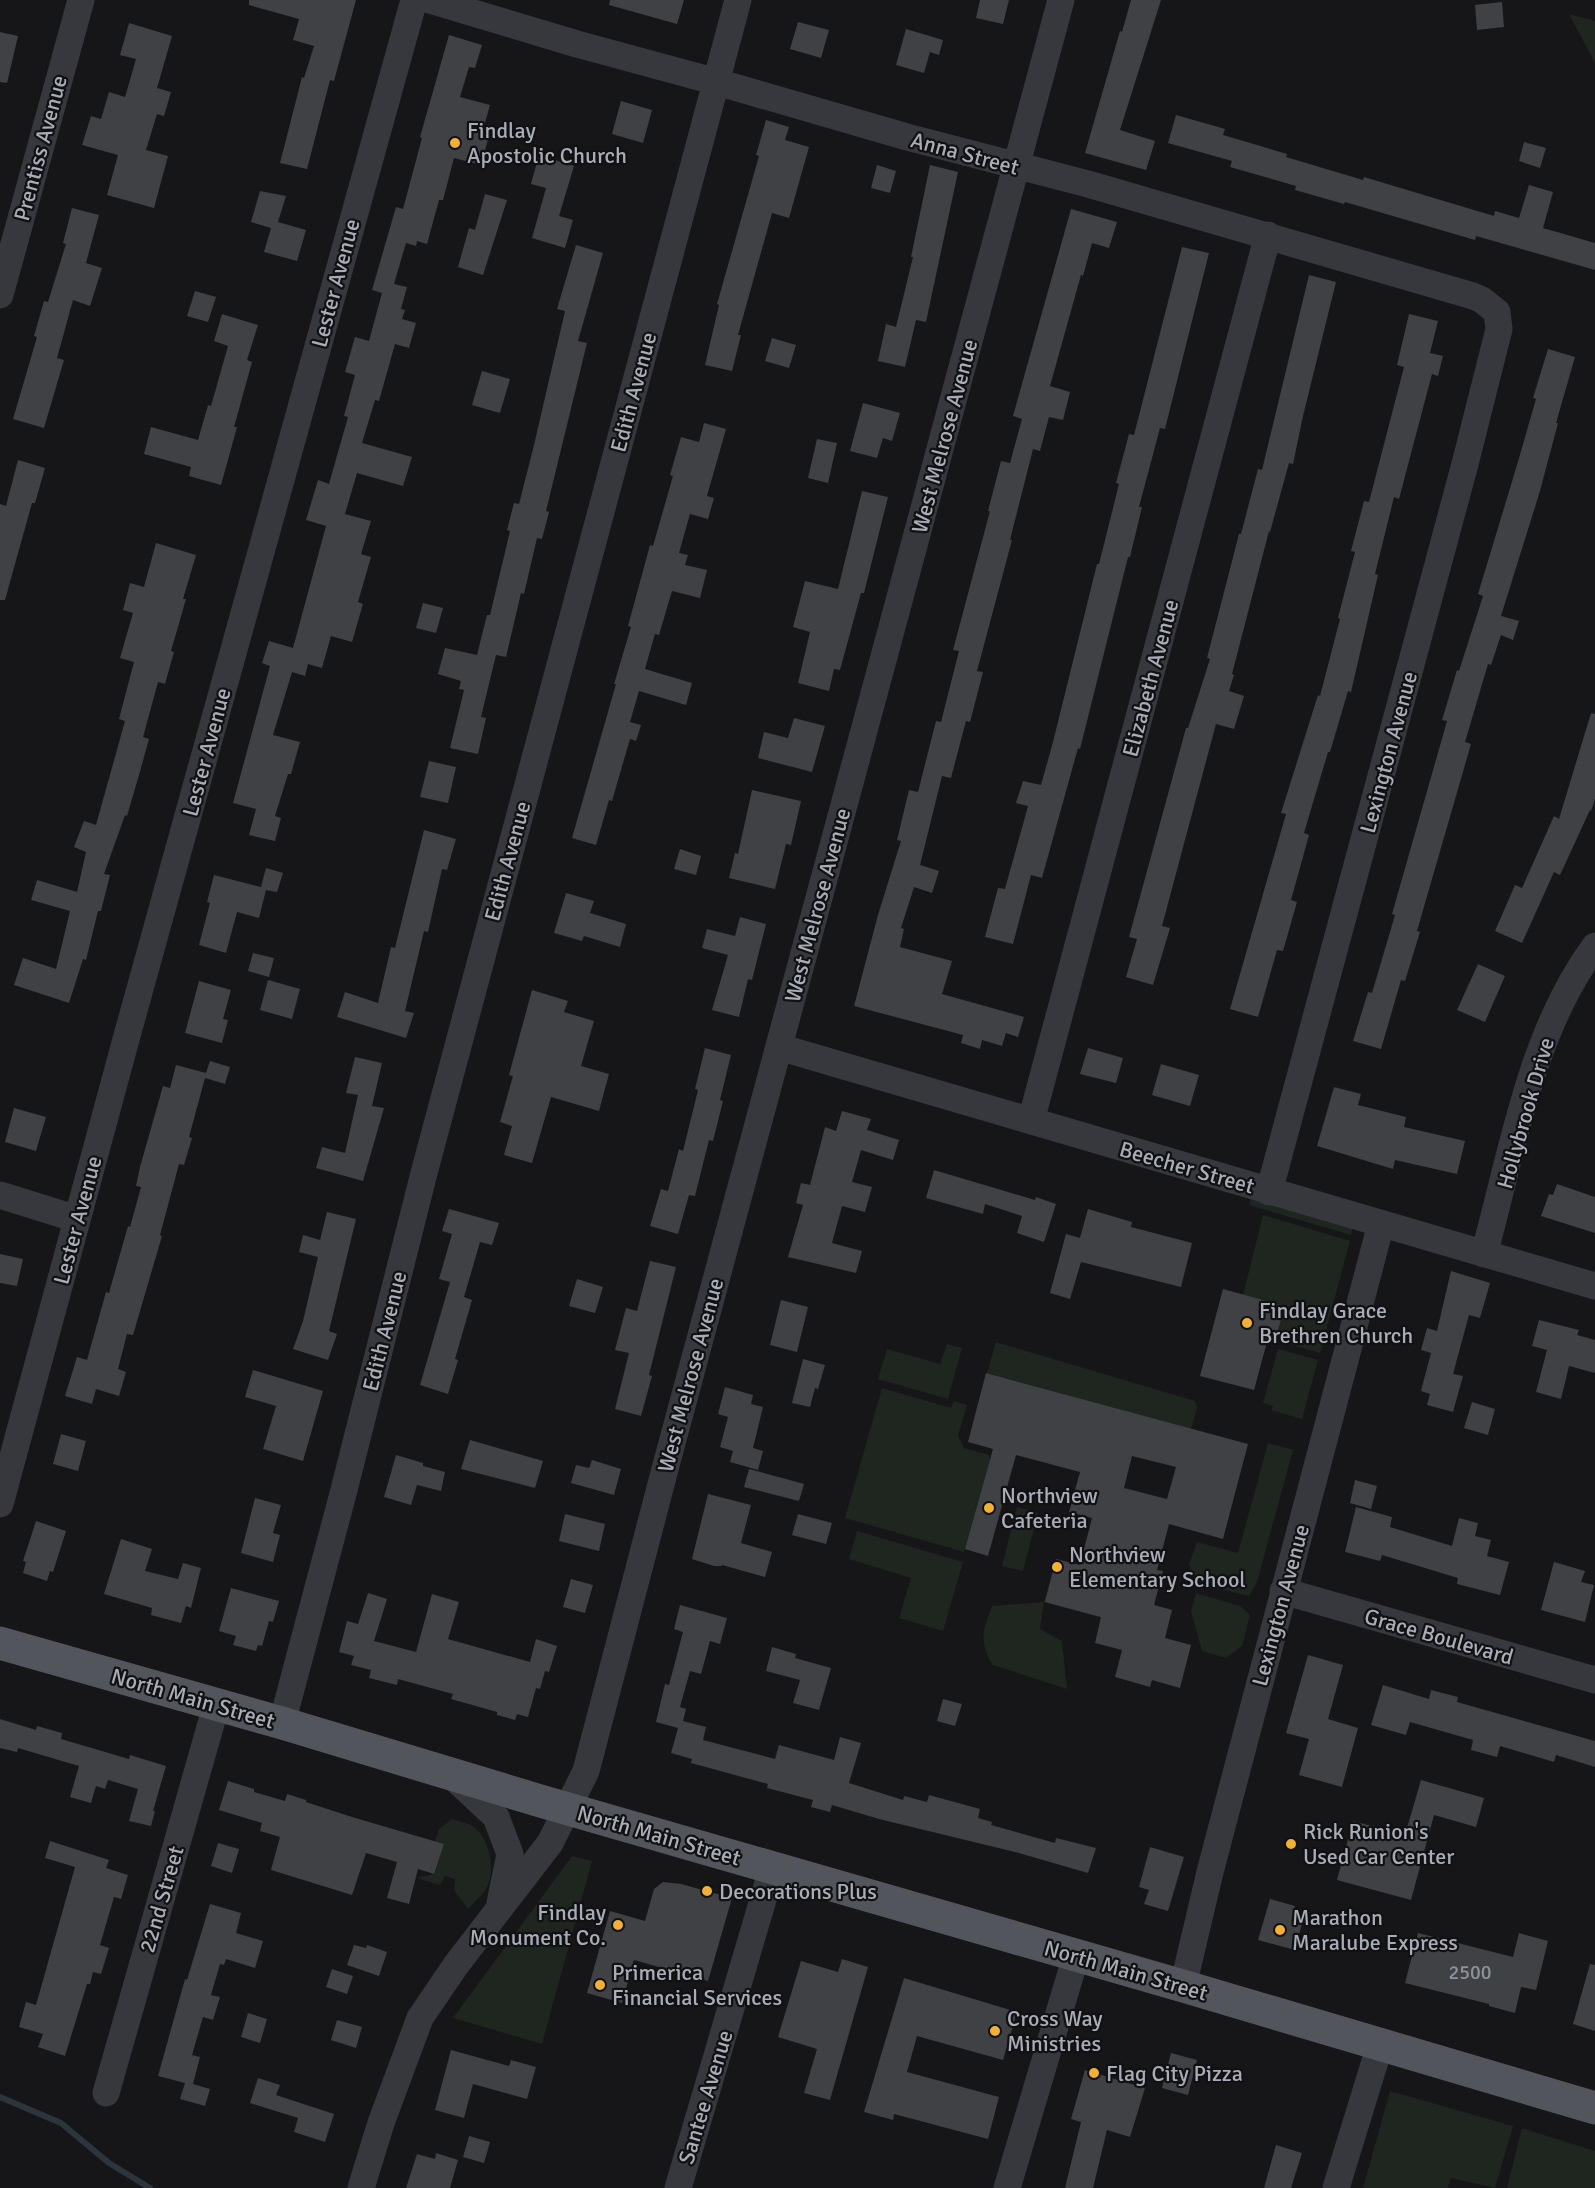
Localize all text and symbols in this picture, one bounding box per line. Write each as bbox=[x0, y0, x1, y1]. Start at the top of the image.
street label: Prentiss Avenue bbox=[8, 72, 73, 224]
place label: Findlay Apostolic Church bbox=[467, 117, 627, 169]
street label: Anna Street bbox=[908, 126, 1022, 181]
marker: Findlay Apostolic Church bbox=[448, 136, 462, 150]
street label: Lester Avenue bbox=[305, 216, 366, 350]
street label: Edith Avenue bbox=[605, 329, 662, 455]
street label: West Melrose Avenue bbox=[906, 336, 983, 536]
street label: Elizabeth Avenue bbox=[1117, 597, 1184, 760]
street label: Lexington Avenue bbox=[1354, 668, 1423, 836]
street label: Lester Avenue bbox=[176, 685, 237, 819]
street label: Edith Avenue bbox=[479, 798, 536, 924]
street label: West Melrose Avenue bbox=[779, 805, 856, 1005]
street label: Hollybrook Drive bbox=[1491, 1034, 1560, 1192]
street label: Beecher Street bbox=[1116, 1135, 1258, 1200]
street label: Lester Avenue bbox=[47, 1153, 108, 1287]
street label: Edith Avenue bbox=[357, 1268, 412, 1394]
street label: West Melrose Avenue bbox=[652, 1275, 729, 1475]
place label: Findlay Grace Brethren Church bbox=[1259, 1297, 1413, 1349]
marker: Findlay Grace Brethren Church bbox=[1240, 1316, 1254, 1330]
place label: Northview Cafeteria bbox=[1001, 1482, 1098, 1534]
marker: Northview Cafeteria bbox=[982, 1501, 996, 1515]
street label: Lexington Avenue bbox=[1246, 1521, 1315, 1689]
place label: Northview Elementary School bbox=[1069, 1541, 1246, 1593]
marker: Northview Elementary School bbox=[1050, 1560, 1064, 1574]
street label: Grace Boulevard bbox=[1361, 1602, 1516, 1671]
street label: North Main Street bbox=[108, 1662, 278, 1735]
street label: North Main Street bbox=[574, 1799, 744, 1872]
place label: Rick Runion's Used Car Center bbox=[1303, 1818, 1454, 1870]
marker: Rick Runion's Used Car Center bbox=[1284, 1837, 1298, 1851]
street label: 22nd Street bbox=[133, 1842, 190, 1956]
place label: Decorations Plus bbox=[719, 1878, 877, 1905]
marker: Decorations Plus bbox=[700, 1884, 714, 1898]
place label: Findlay Monument Co. bbox=[470, 1899, 607, 1951]
place label: Marathon Maralube Express bbox=[1292, 1904, 1458, 1956]
marker: Findlay Monument Co. bbox=[611, 1918, 625, 1932]
marker: Marathon Maralube Express bbox=[1273, 1923, 1287, 1937]
street label: North Main Street bbox=[1041, 1934, 1211, 2007]
place label: Primerica Financial Services bbox=[612, 1959, 782, 2011]
house number: 2500 bbox=[1448, 1960, 1492, 1985]
marker: Primerica Financial Services bbox=[593, 1978, 607, 1992]
place label: Cross Way Ministries bbox=[1007, 2005, 1103, 2057]
marker: Cross Way Ministries bbox=[988, 2024, 1002, 2038]
street label: Santee Avenue bbox=[672, 2027, 739, 2167]
place label: Flag City Pizza bbox=[1106, 2060, 1243, 2087]
marker: Flag City Pizza bbox=[1087, 2066, 1101, 2080]

